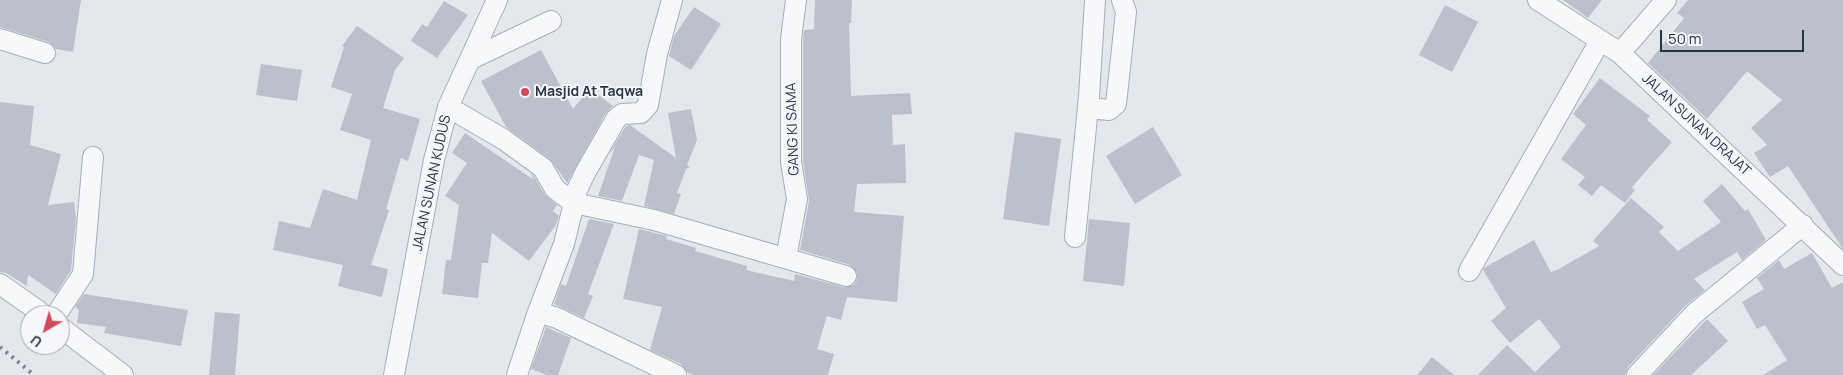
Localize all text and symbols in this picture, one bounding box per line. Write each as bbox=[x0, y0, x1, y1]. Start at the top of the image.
scale bar bbox=[1663, 20, 1807, 52]
text: 50 m bbox=[1668, 28, 1702, 49]
street label: JALAN SUNAN DRAJAT bbox=[1638, 70, 1754, 180]
street label: GANG KI SAMA bbox=[783, 82, 803, 176]
place label: Masjid At Taqwa bbox=[535, 84, 643, 100]
marker: Masjid At Taqwa bbox=[519, 86, 531, 98]
street label: JALAN SUNAN KUDUS bbox=[409, 114, 455, 252]
north arrow bbox=[20, 305, 70, 355]
text: U bbox=[26, 331, 46, 352]

